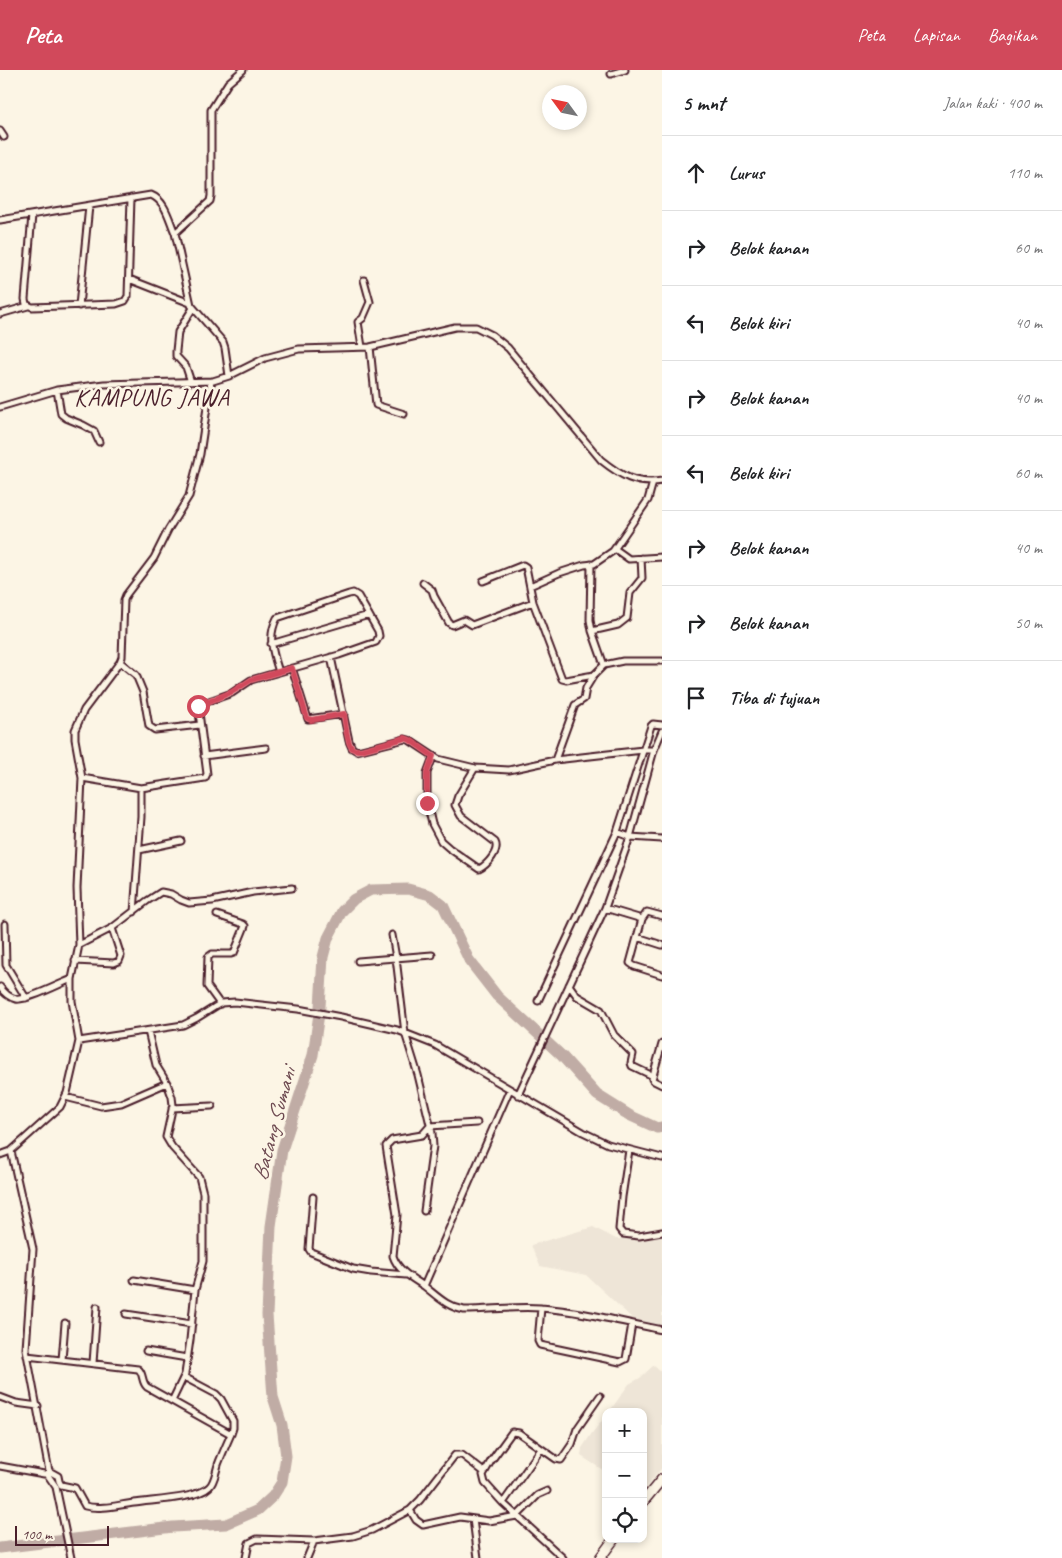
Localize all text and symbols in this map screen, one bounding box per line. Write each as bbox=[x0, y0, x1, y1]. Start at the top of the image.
text: Peta bbox=[25, 20, 62, 50]
text: Peta bbox=[858, 24, 885, 46]
text: Lapisan bbox=[913, 24, 960, 46]
text: Bagikan bbox=[988, 24, 1037, 46]
north arrow bbox=[542, 85, 587, 130]
text: 5 mnt bbox=[682, 90, 725, 116]
text: Jalan kaki · 400 m bbox=[944, 93, 1042, 113]
icon: ahead bbox=[682, 159, 710, 187]
text: Lurus bbox=[729, 161, 764, 185]
text: 110 m bbox=[1008, 163, 1042, 183]
icon: right bbox=[682, 234, 710, 262]
text: Belok kanan bbox=[729, 236, 808, 260]
text: 60 m bbox=[1015, 238, 1042, 258]
icon: left bbox=[682, 309, 710, 337]
text: Belok kiri bbox=[729, 311, 789, 335]
text: 40 m bbox=[1015, 313, 1042, 333]
district label: KAMPUNG JAWA bbox=[74, 382, 230, 412]
icon: right bbox=[682, 384, 710, 412]
text: Belok kanan bbox=[729, 386, 808, 410]
text: 40 m bbox=[1015, 388, 1042, 408]
icon: left bbox=[682, 459, 710, 487]
text: Belok kiri bbox=[729, 461, 789, 485]
text: 60 m bbox=[1015, 463, 1042, 483]
icon: right bbox=[682, 534, 710, 562]
text: Belok kanan bbox=[729, 536, 808, 560]
text: 40 m bbox=[1015, 538, 1042, 558]
icon: right bbox=[682, 609, 710, 637]
text: Belok kanan bbox=[729, 611, 808, 635]
text: 50 m bbox=[1015, 613, 1042, 633]
icon: arrive bbox=[682, 684, 710, 712]
text: Tiba di tujuan bbox=[729, 686, 819, 710]
route start bbox=[187, 695, 210, 718]
route end bbox=[416, 792, 439, 815]
water label: Batang Sumani bbox=[246, 1060, 304, 1183]
map controls bbox=[602, 1408, 647, 1543]
button: + bbox=[602, 1408, 647, 1453]
button: − bbox=[602, 1453, 647, 1498]
button: locate bbox=[602, 1498, 647, 1543]
scale bar bbox=[15, 1523, 109, 1546]
text: 100 m bbox=[22, 1526, 52, 1543]

